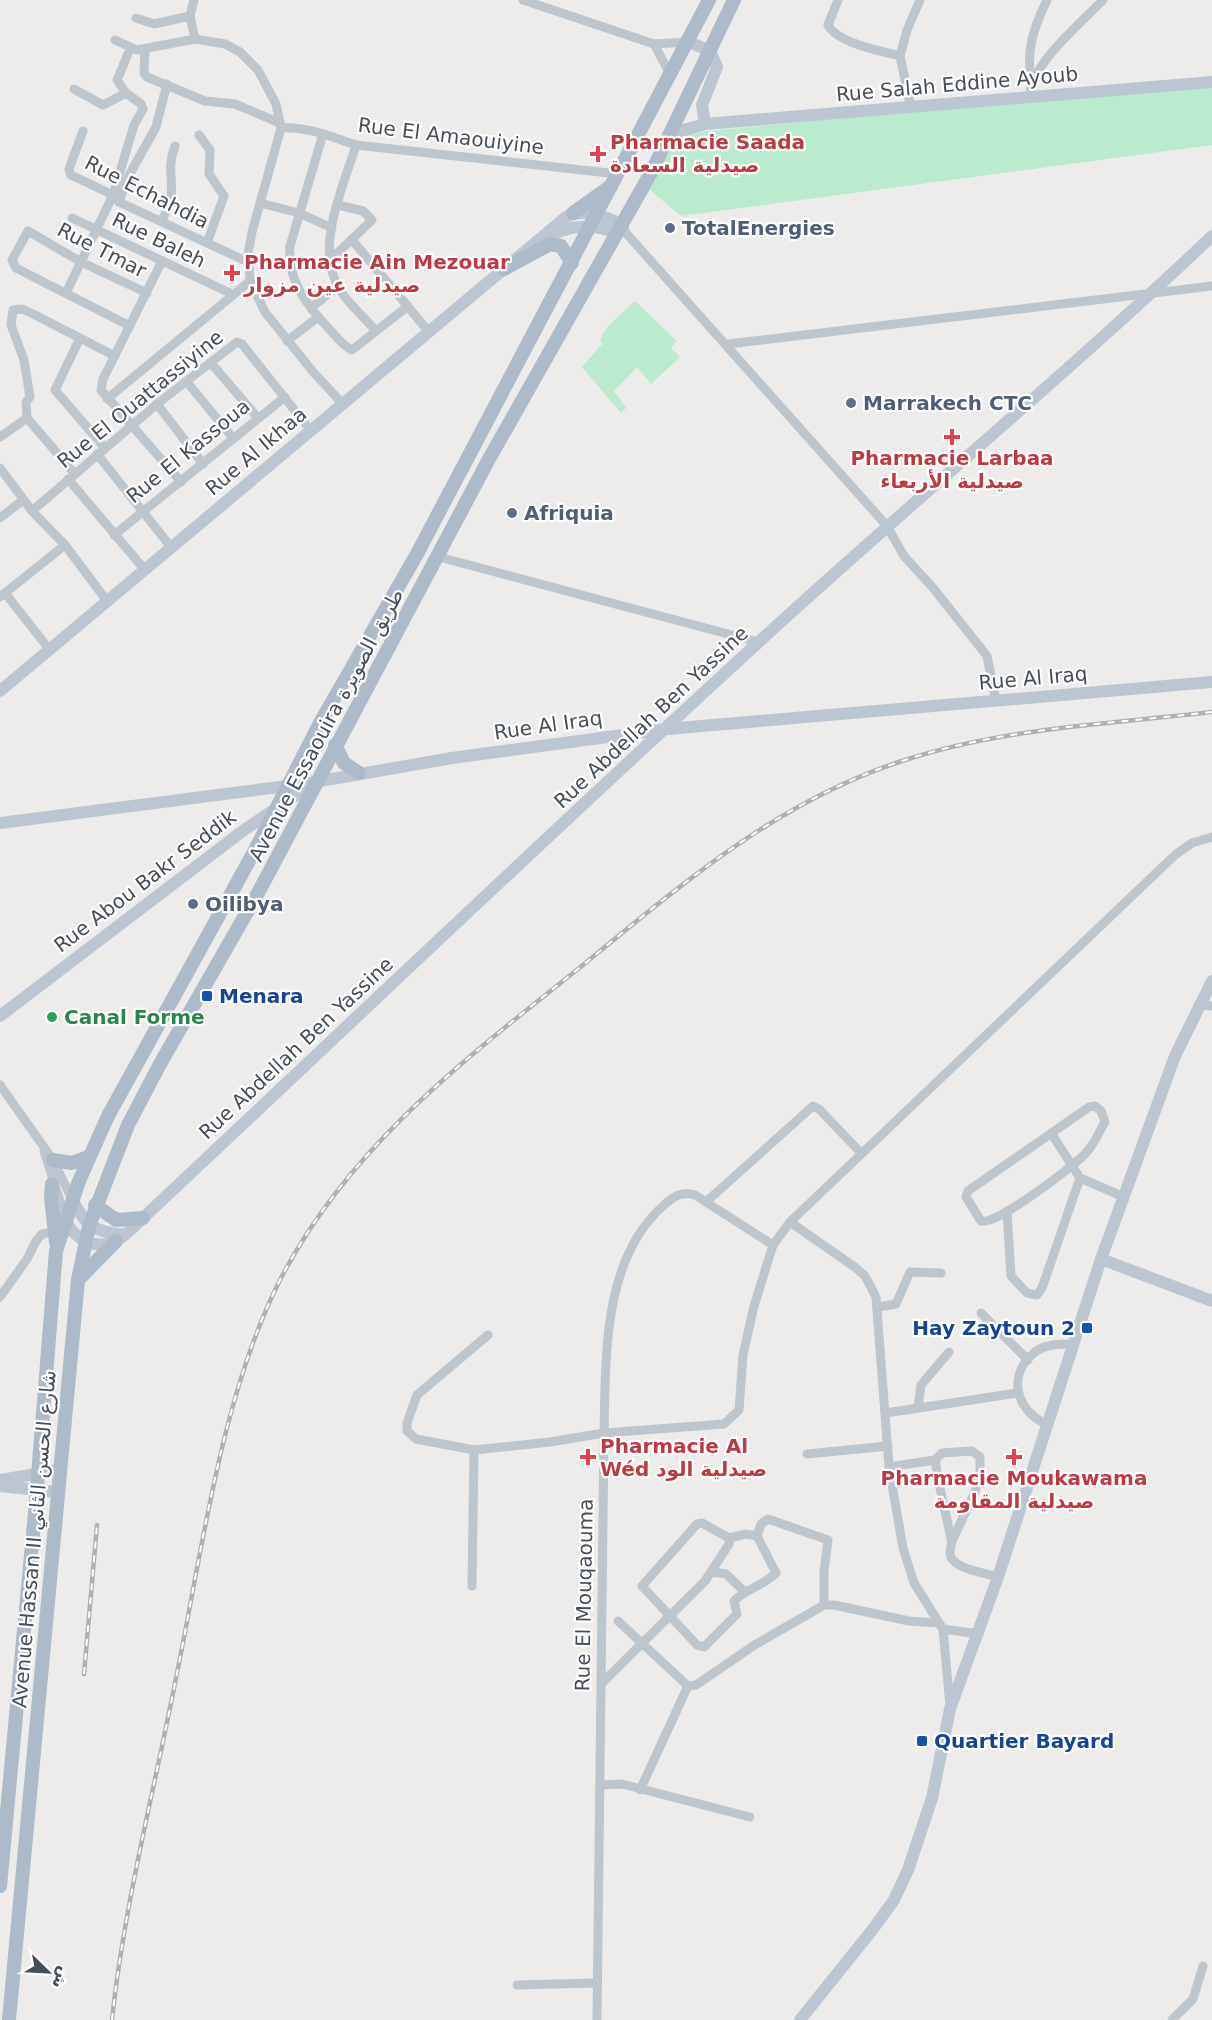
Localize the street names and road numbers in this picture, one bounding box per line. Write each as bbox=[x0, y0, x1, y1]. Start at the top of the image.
street label: Rue Salah Eddine Ayoub bbox=[835, 61, 1079, 107]
street label: Rue El Amaouiyine bbox=[357, 113, 545, 159]
street label: Rue Echahdia bbox=[81, 150, 213, 234]
street label: Rue Baleh bbox=[108, 207, 210, 273]
street label: Rue Tmar bbox=[54, 217, 151, 283]
street label: Rue El Ouattassiyine bbox=[52, 325, 228, 473]
street label: Rue El Kassoua bbox=[121, 394, 255, 508]
street label: Rue Al Ikhaa bbox=[201, 402, 311, 500]
street label: Avenue Essaouira طريق الصويرة bbox=[244, 584, 408, 866]
street label: Rue Abdellah Ben Yassine bbox=[549, 621, 753, 813]
street label: Rue Al Iraq bbox=[978, 661, 1088, 695]
street label: Rue Al Iraq bbox=[492, 706, 604, 744]
street label: Rue Abou Bakr Seddik bbox=[49, 804, 241, 957]
street label: Rue Abdellah Ben Yassine bbox=[194, 952, 398, 1144]
street label: Avenue Hassan II شارع الحسن الثاني bbox=[7, 1369, 62, 1709]
street label: Rue El Mouqaouma bbox=[570, 1498, 598, 1692]

